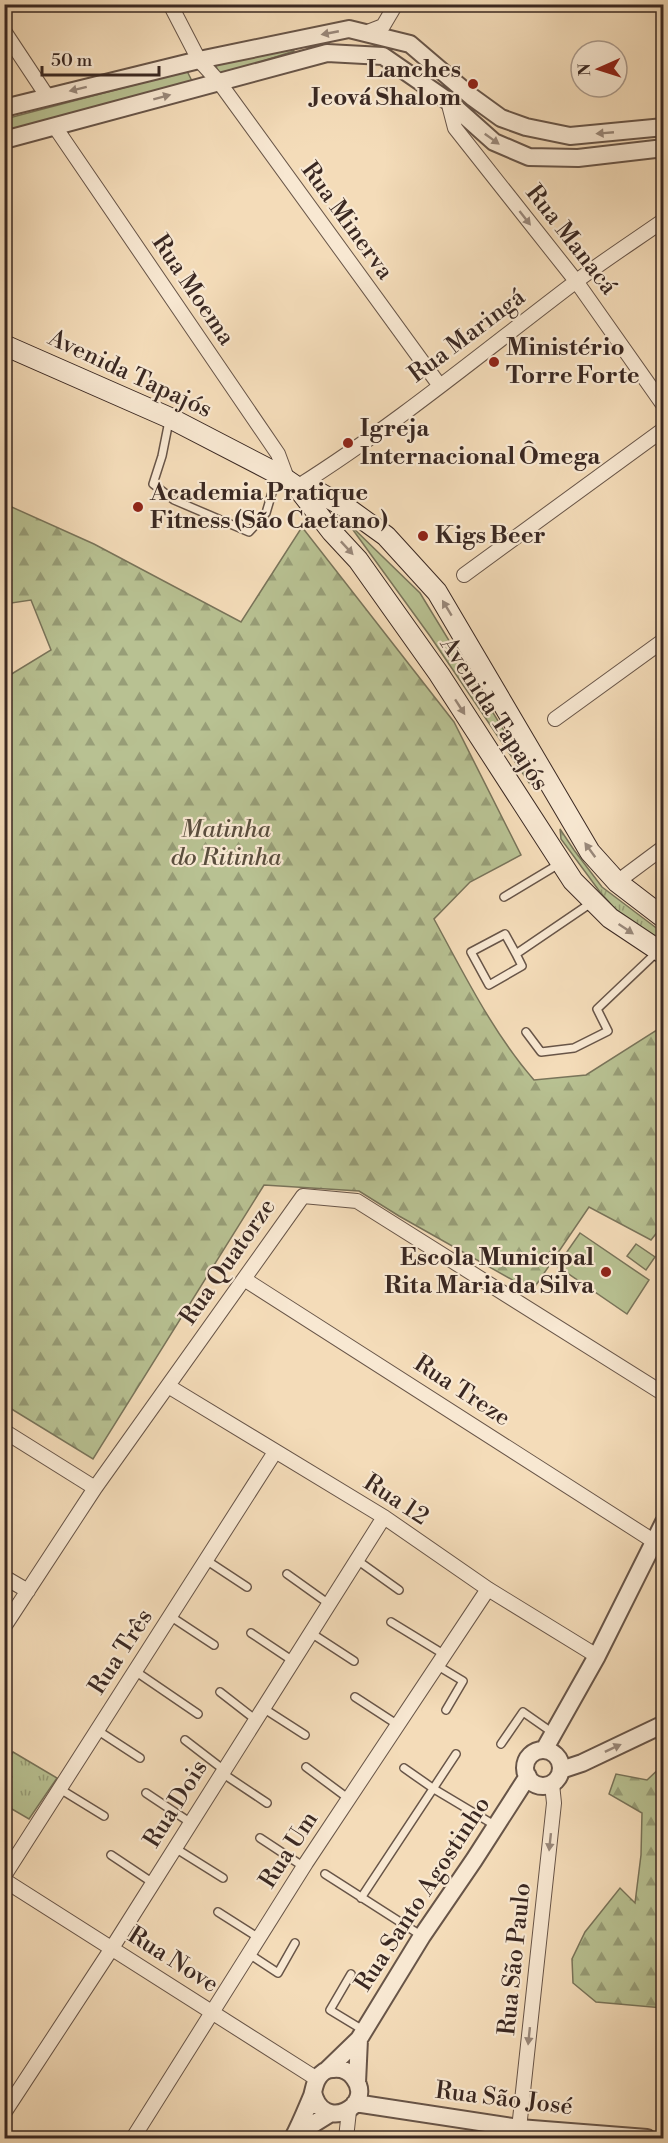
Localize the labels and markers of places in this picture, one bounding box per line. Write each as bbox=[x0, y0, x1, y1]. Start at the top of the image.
place label: Lanches Jeová Shalom bbox=[308, 55, 461, 113]
marker: Lanches Jeová Shalom bbox=[466, 77, 480, 91]
place label: Ministério Torre Forte bbox=[506, 333, 640, 391]
marker: Ministério Torre Forte bbox=[487, 355, 501, 369]
place label: Igreja Internacional Ômega bbox=[360, 414, 601, 472]
marker: Igreja Internacional Ômega bbox=[341, 436, 355, 450]
place label: Academia Pratique Fitness (São Caetano) bbox=[149, 478, 388, 536]
marker: Academia Pratique Fitness (São Caetano) bbox=[131, 500, 145, 514]
place label: Kigs Beer bbox=[435, 521, 546, 551]
marker: Kigs Beer bbox=[416, 529, 430, 543]
place label: Escola Municipal Rita Maria da Silva bbox=[384, 1243, 595, 1301]
marker: Escola Municipal Rita Maria da Silva bbox=[599, 1265, 613, 1279]

